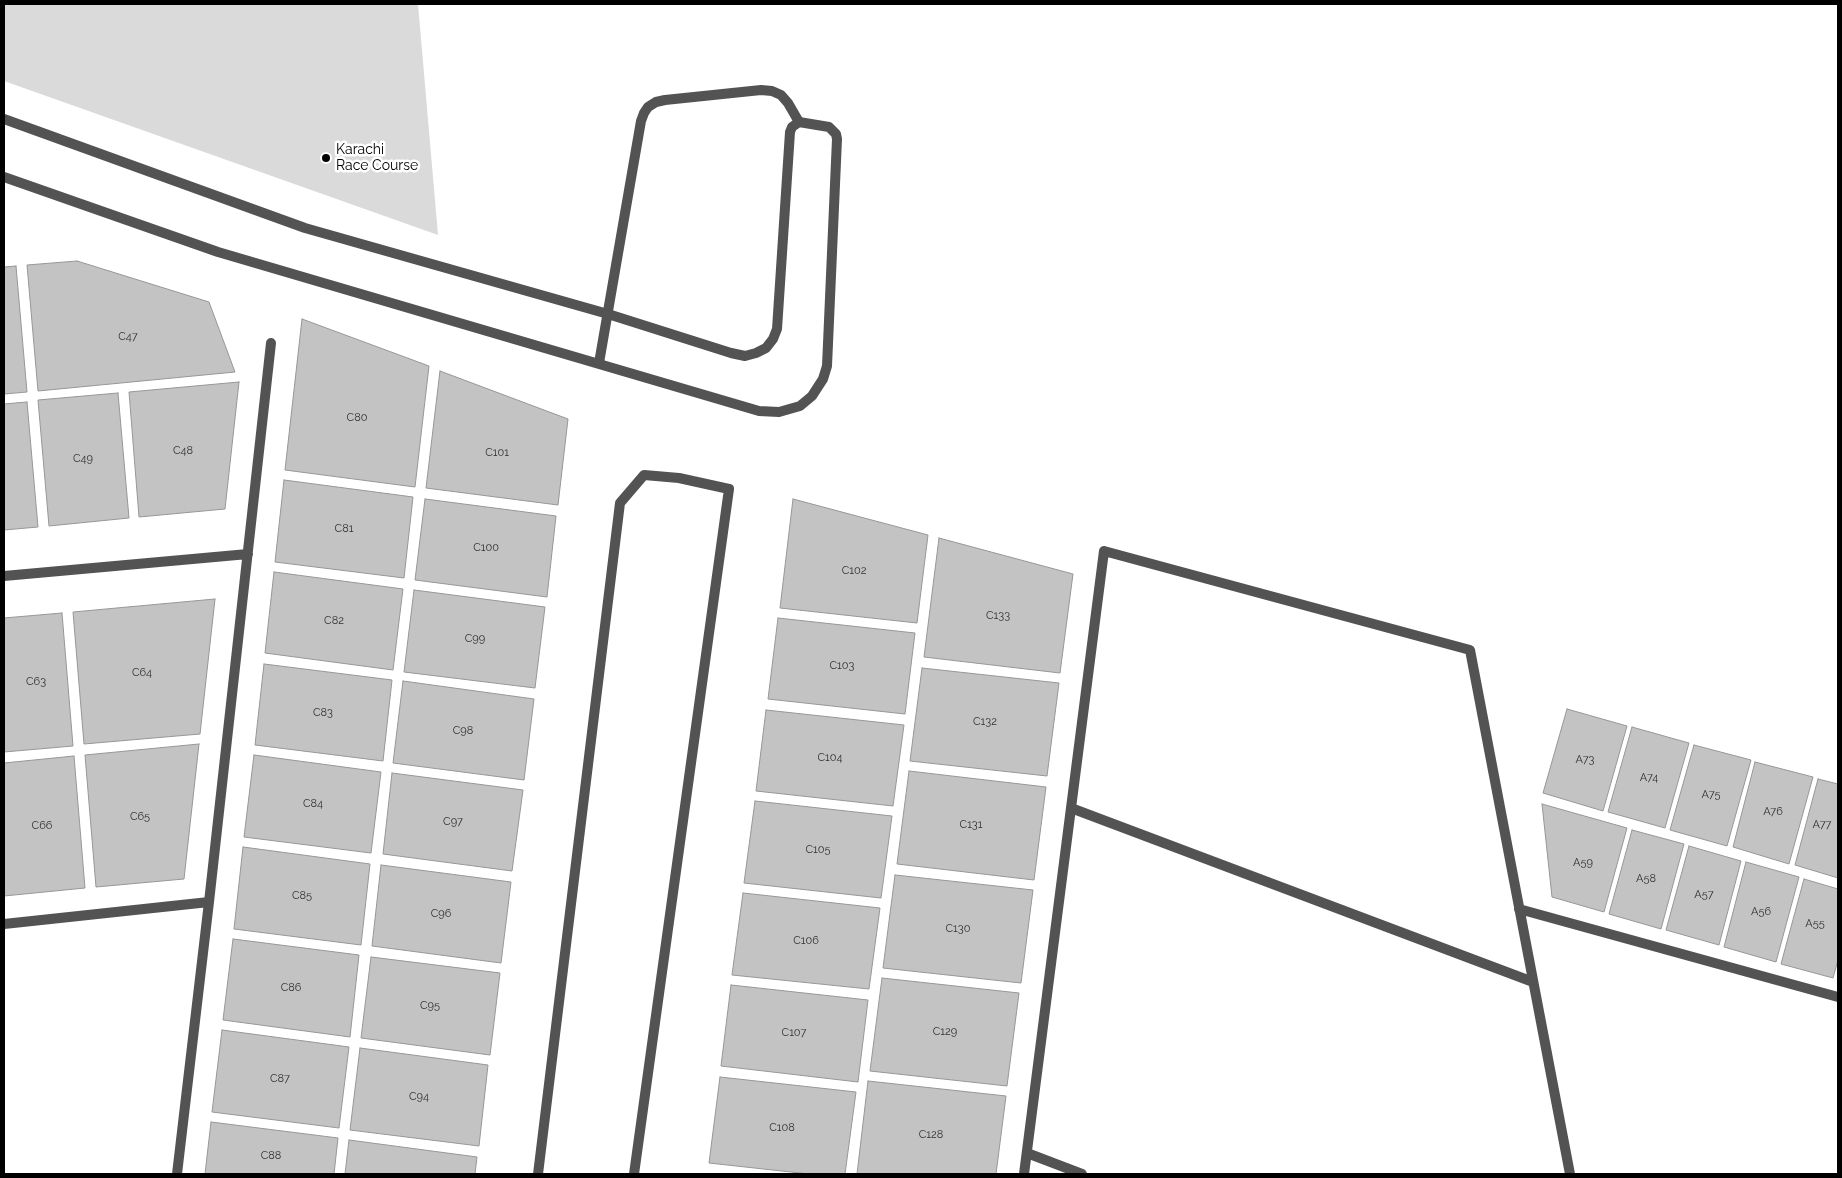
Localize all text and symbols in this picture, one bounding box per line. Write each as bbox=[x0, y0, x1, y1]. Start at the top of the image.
place label: Karachi Race Course bbox=[336, 142, 418, 174]
marker: Karachi Race Course bbox=[320, 152, 332, 164]
house number: C47 bbox=[118, 330, 138, 344]
house number: C80 bbox=[347, 411, 367, 425]
house number: C48 bbox=[173, 444, 193, 458]
house number: C101 bbox=[485, 446, 509, 460]
house number: C49 bbox=[73, 452, 93, 466]
house number: C81 bbox=[335, 522, 353, 536]
house number: C100 bbox=[473, 541, 499, 555]
house number: C102 bbox=[842, 564, 866, 578]
house number: C133 bbox=[986, 609, 1010, 623]
house number: C82 bbox=[324, 614, 344, 628]
house number: C99 bbox=[465, 632, 485, 646]
house number: C103 bbox=[830, 659, 854, 673]
house number: C64 bbox=[132, 666, 152, 680]
house number: C63 bbox=[26, 675, 46, 689]
house number: C83 bbox=[313, 706, 333, 720]
house number: C132 bbox=[973, 715, 997, 729]
house number: C98 bbox=[453, 724, 473, 738]
house number: C104 bbox=[818, 751, 842, 765]
house number: A73 bbox=[1576, 753, 1594, 767]
house number: A74 bbox=[1640, 771, 1658, 785]
house number: A75 bbox=[1702, 788, 1720, 802]
house number: C84 bbox=[303, 797, 323, 811]
house number: A76 bbox=[1763, 805, 1783, 819]
house number: C65 bbox=[130, 810, 150, 824]
house number: C97 bbox=[443, 815, 463, 829]
house number: C131 bbox=[960, 818, 982, 832]
house number: A77 bbox=[1813, 818, 1831, 832]
house number: C66 bbox=[32, 819, 52, 833]
house number: C105 bbox=[806, 843, 830, 857]
house number: A59 bbox=[1573, 856, 1593, 870]
house number: A58 bbox=[1636, 872, 1656, 886]
house number: A57 bbox=[1694, 888, 1714, 902]
house number: C85 bbox=[292, 889, 312, 903]
house number: A56 bbox=[1751, 905, 1771, 919]
house number: C96 bbox=[431, 907, 451, 921]
house number: A55 bbox=[1805, 917, 1825, 931]
house number: C130 bbox=[946, 922, 970, 936]
house number: C106 bbox=[793, 934, 819, 948]
house number: C86 bbox=[281, 981, 301, 995]
house number: C95 bbox=[420, 999, 440, 1013]
house number: C129 bbox=[933, 1025, 957, 1039]
house number: C107 bbox=[782, 1026, 806, 1040]
house number: C87 bbox=[270, 1072, 290, 1086]
house number: C94 bbox=[409, 1090, 429, 1104]
house number: C108 bbox=[769, 1121, 795, 1135]
house number: C128 bbox=[919, 1128, 943, 1142]
house number: C88 bbox=[261, 1149, 281, 1163]

